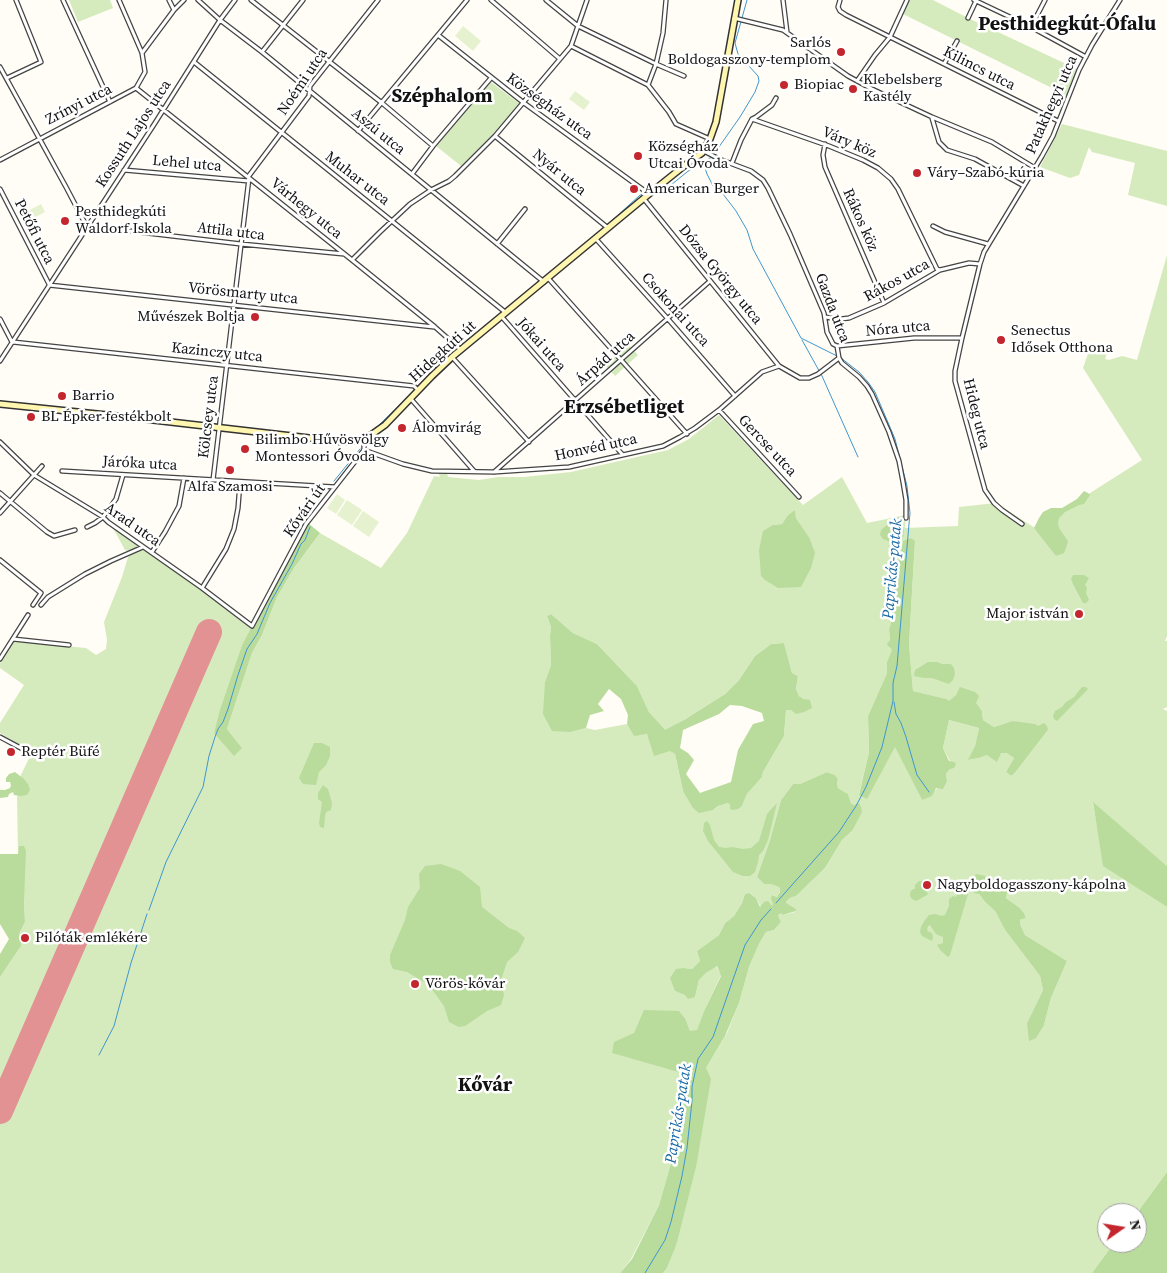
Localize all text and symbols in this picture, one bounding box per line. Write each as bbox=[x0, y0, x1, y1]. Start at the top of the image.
district label: Pesthidegkút-Ófalu bbox=[978, 13, 1156, 37]
place label: Sarlós Boldogasszony-templom bbox=[668, 34, 831, 69]
street label: Kilincs utca bbox=[940, 43, 1018, 95]
street label: Noémi utca bbox=[274, 45, 332, 119]
marker: Sarlós Boldogasszony-templom bbox=[835, 46, 847, 58]
street label: Patakhegyi utca bbox=[1022, 53, 1082, 157]
street label: Községház utca bbox=[502, 70, 596, 144]
place label: Klebelsberg Kastély bbox=[863, 71, 942, 106]
place label: Biopiac bbox=[794, 76, 844, 94]
street label: Kossuth Lajos utca bbox=[93, 77, 175, 191]
marker: Biopiac bbox=[778, 79, 790, 91]
street label: Zrínyi utca bbox=[43, 81, 115, 129]
marker: Klebelsberg Kastély bbox=[847, 83, 859, 95]
district label: Széphalom bbox=[391, 85, 493, 109]
street label: Aszú utca bbox=[347, 105, 409, 159]
street label: Váry köz bbox=[819, 124, 879, 162]
place label: Községház Utcai Óvoda bbox=[648, 138, 728, 173]
street label: Nyár utca bbox=[528, 146, 590, 200]
street label: Muhar utca bbox=[321, 148, 393, 210]
marker: Községház Utcai Óvoda bbox=[632, 150, 644, 162]
street label: Lehel utca bbox=[152, 152, 222, 176]
place label: Váry–Szabó-kúria bbox=[927, 164, 1044, 182]
marker: Váry–Szabó-kúria bbox=[911, 167, 923, 179]
street label: Várhegy utca bbox=[267, 175, 345, 243]
place label: American Burger bbox=[644, 180, 759, 198]
marker: American Burger bbox=[628, 183, 640, 195]
street label: Rákos köz bbox=[838, 186, 882, 254]
street label: Petőfi utca bbox=[10, 197, 58, 267]
place label: Pesthidegkúti Waldorf Iskola bbox=[75, 203, 172, 238]
marker: Pesthidegkúti Waldorf Iskola bbox=[59, 215, 71, 227]
street label: Attila utca bbox=[196, 219, 266, 245]
street label: Dózsa György utca bbox=[674, 222, 766, 328]
street label: Rákos utca bbox=[861, 256, 933, 306]
street label: Csokonai utca bbox=[637, 269, 713, 351]
street label: Gazda utca bbox=[811, 271, 853, 345]
street label: Vörösmarty utca bbox=[187, 279, 299, 309]
place label: Művészek Boltja bbox=[137, 308, 245, 326]
marker: Művészek Boltja bbox=[249, 311, 261, 323]
street label: Jókai utca bbox=[513, 314, 569, 376]
street label: Hidegkúti út bbox=[406, 317, 480, 387]
street label: Nóra utca bbox=[865, 317, 931, 341]
place label: Senectus Idősek Otthona bbox=[1011, 322, 1113, 357]
street label: Árpád utca bbox=[573, 328, 639, 390]
marker: Senectus Idősek Otthona bbox=[995, 334, 1007, 346]
street label: Kazinczy utca bbox=[170, 339, 264, 367]
street label: Kölcsey utca bbox=[195, 375, 223, 459]
street label: Hideg utca bbox=[959, 377, 993, 451]
place label: Barrio bbox=[72, 387, 114, 405]
marker: Barrio bbox=[56, 390, 68, 402]
district label: Erzsébetliget bbox=[564, 396, 684, 420]
place label: BL Épker festékbolt bbox=[41, 408, 171, 426]
marker: BL Épker festékbolt bbox=[25, 411, 37, 423]
street label: Gercse utca bbox=[734, 411, 800, 481]
place label: Álomvirág bbox=[412, 419, 481, 437]
marker: Álomvirág bbox=[396, 422, 408, 434]
street label: Honvéd utca bbox=[553, 430, 639, 466]
place label: Bilimbo Hűvösvölgy Montessori Óvoda bbox=[255, 431, 389, 466]
marker: Bilimbo Hűvösvölgy Montessori Óvoda bbox=[239, 443, 251, 455]
street label: Járóka utca bbox=[102, 453, 178, 475]
marker: Alfa Szamosi bbox=[224, 464, 236, 476]
place label: Alfa Szamosi bbox=[187, 478, 273, 496]
street label: Kővári út bbox=[280, 481, 330, 541]
street label: Arad utca bbox=[100, 499, 164, 551]
water label: Paprikás-patak bbox=[879, 518, 907, 620]
place label: Major istván bbox=[986, 605, 1069, 623]
marker: Major istván bbox=[1073, 608, 1085, 620]
place label: Reptér Büfé bbox=[21, 743, 100, 761]
marker: Reptér Büfé bbox=[5, 746, 17, 758]
place label: Nagyboldogasszony-kápolna bbox=[937, 876, 1126, 894]
marker: Nagyboldogasszony-kápolna bbox=[921, 879, 933, 891]
place label: Pilóták emlékére bbox=[35, 929, 148, 947]
marker: Pilóták emlékére bbox=[19, 932, 31, 944]
place label: Vörös-kővár bbox=[425, 975, 505, 993]
marker: Vörös-kővár bbox=[409, 978, 421, 990]
water label: Paprikás-patak bbox=[662, 1063, 696, 1165]
district label: Kővár bbox=[458, 1074, 512, 1098]
north arrow bbox=[1097, 1203, 1147, 1253]
text: N bbox=[1125, 1218, 1147, 1232]

